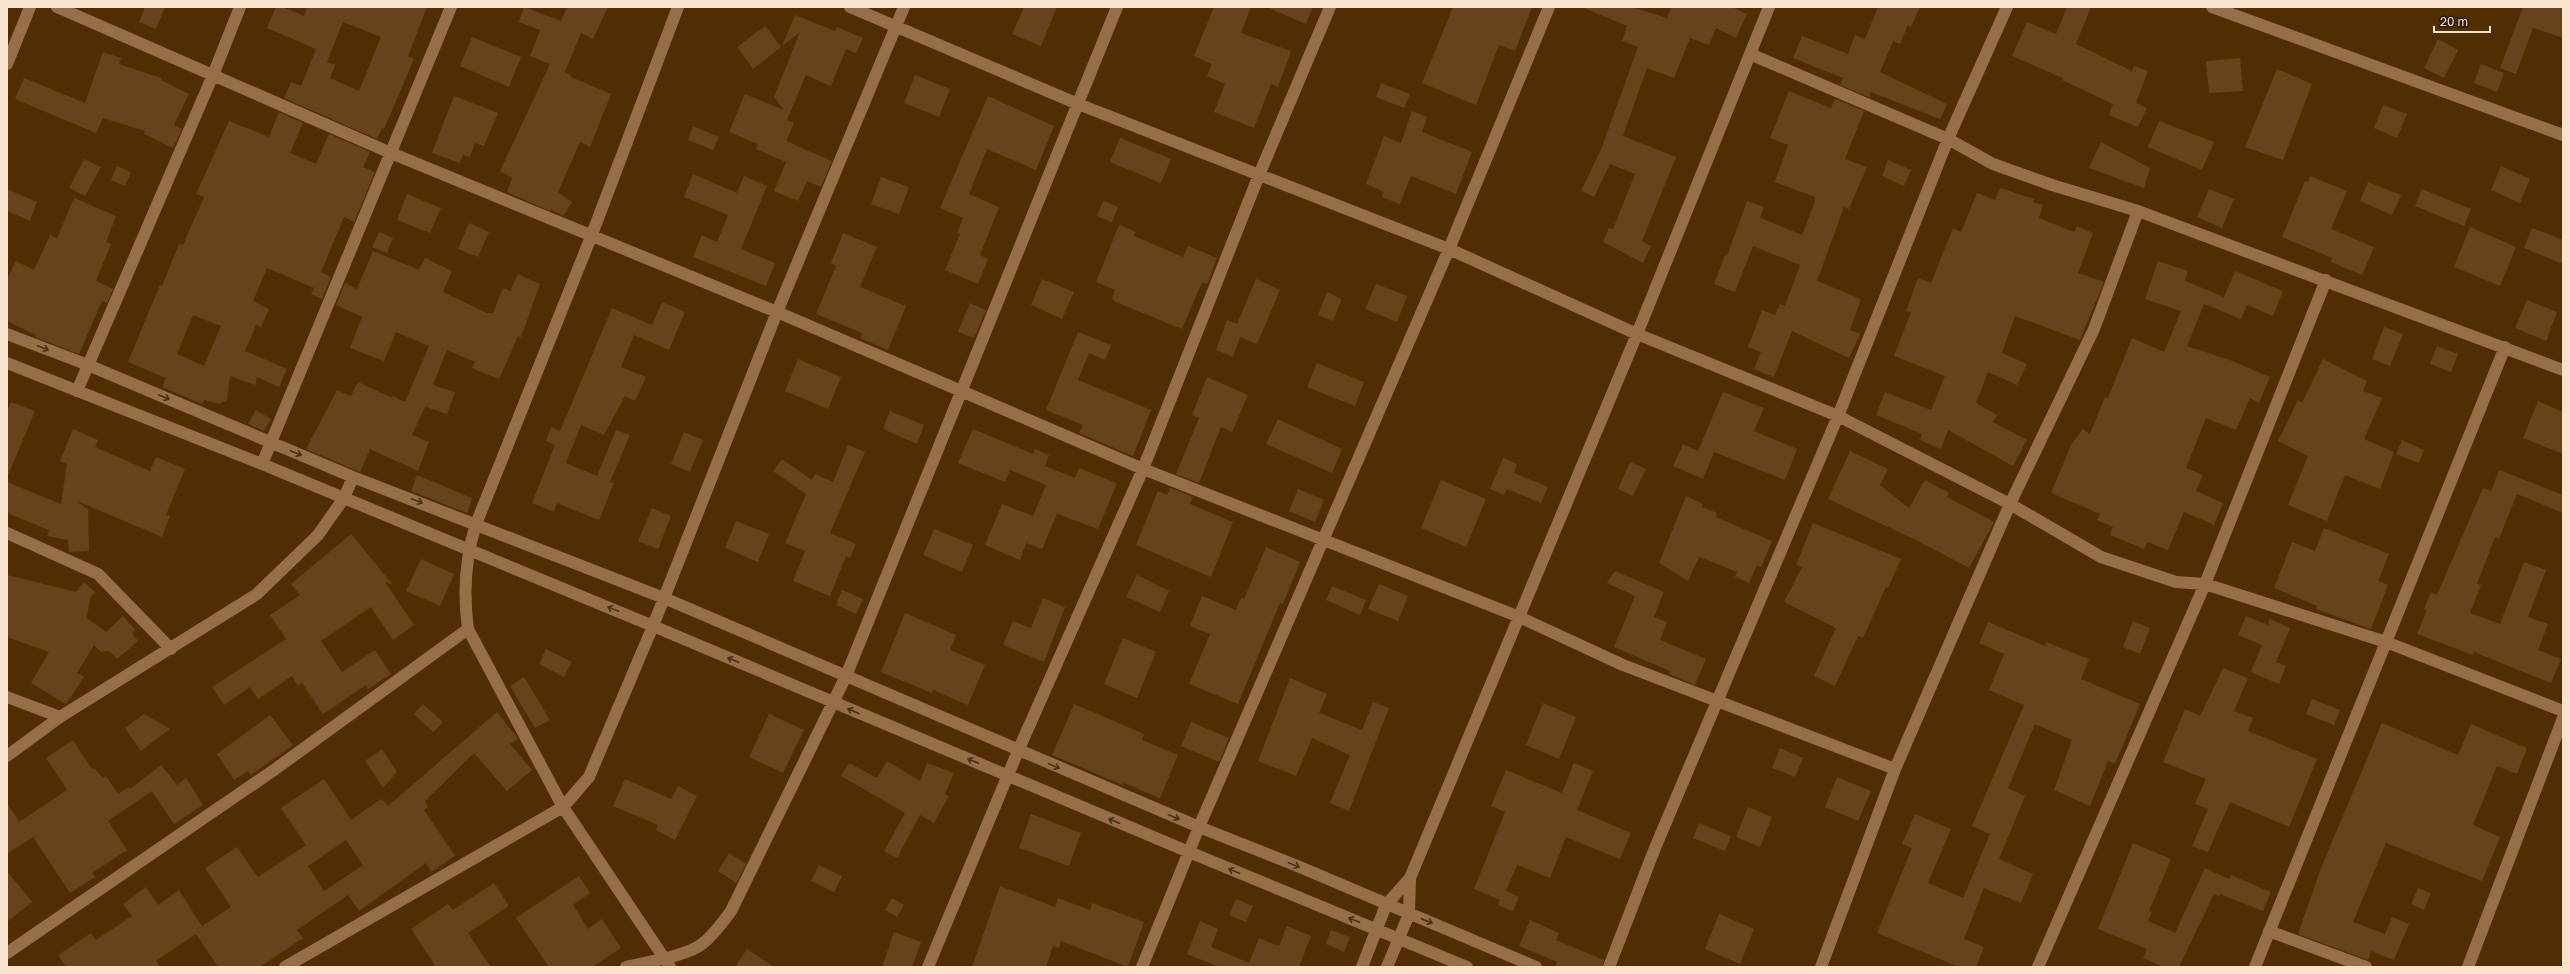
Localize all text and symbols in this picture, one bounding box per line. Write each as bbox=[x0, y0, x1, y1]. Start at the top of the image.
scale bar bbox=[2434, 8, 2490, 34]
text: 20 m bbox=[2440, 14, 2468, 29]
one-way arrow bbox=[37, 344, 49, 352]
one-way arrow bbox=[157, 393, 169, 401]
one-way arrow bbox=[290, 450, 302, 457]
one-way arrow bbox=[411, 498, 423, 506]
one-way arrow bbox=[608, 605, 620, 613]
one-way arrow bbox=[728, 656, 740, 663]
one-way arrow bbox=[847, 707, 859, 715]
one-way arrow bbox=[967, 757, 979, 764]
one-way arrow bbox=[1047, 763, 1059, 770]
one-way arrow bbox=[1167, 813, 1179, 821]
one-way arrow bbox=[1108, 816, 1120, 824]
one-way arrow bbox=[1288, 861, 1300, 869]
one-way arrow bbox=[1228, 866, 1240, 874]
one-way arrow bbox=[1348, 915, 1360, 923]
one-way arrow bbox=[1420, 918, 1432, 925]

